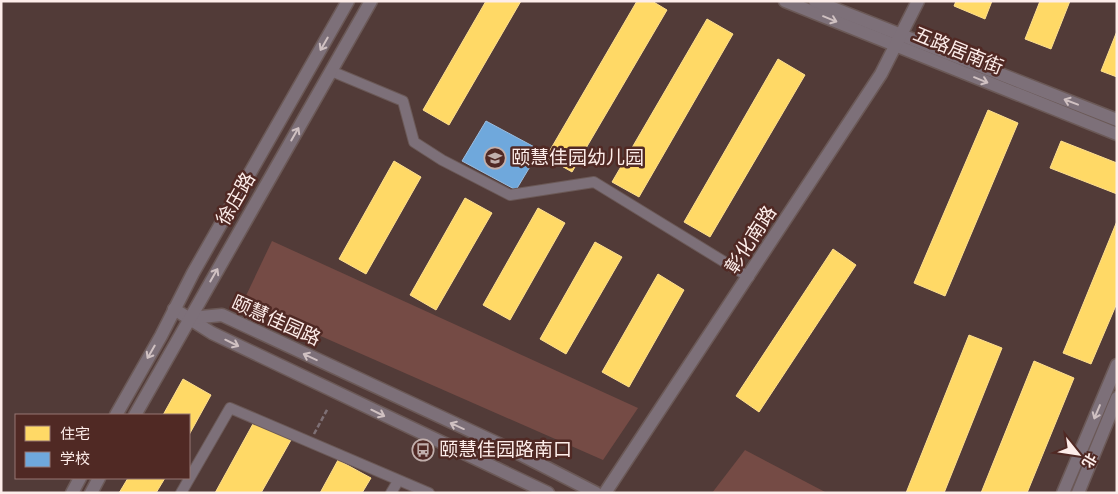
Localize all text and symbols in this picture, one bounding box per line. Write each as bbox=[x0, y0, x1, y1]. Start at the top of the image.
one-way arrow bbox=[822, 15, 837, 25]
street label: 五路居南街 bbox=[909, 22, 1007, 80]
one-way arrow bbox=[319, 36, 329, 51]
one-way arrow bbox=[972, 76, 988, 85]
one-way arrow bbox=[1064, 97, 1079, 106]
one-way arrow bbox=[290, 127, 300, 142]
school or university icon: 颐慧佳园幼儿园 bbox=[483, 146, 507, 170]
place label: 颐慧佳园幼儿园 bbox=[511, 146, 644, 170]
street label: 徐庄路 bbox=[211, 168, 261, 230]
street label: 彰化南路 bbox=[720, 202, 782, 278]
one-way arrow bbox=[209, 268, 219, 283]
street label: 颐慧佳园路 bbox=[228, 291, 324, 351]
one-way arrow bbox=[224, 338, 239, 348]
one-way arrow bbox=[146, 345, 156, 359]
one-way arrow bbox=[303, 352, 318, 361]
one-way arrow bbox=[1091, 404, 1101, 419]
one-way arrow bbox=[370, 409, 385, 418]
legend bbox=[15, 414, 190, 479]
one-way arrow bbox=[450, 420, 465, 430]
text: 住宅 bbox=[60, 425, 90, 443]
north arrow bbox=[1053, 429, 1103, 479]
bus stop icon: 颐慧佳园路南口 bbox=[411, 438, 435, 462]
place label: 颐慧佳园路南口 bbox=[439, 438, 572, 462]
text: 学校 bbox=[60, 450, 90, 468]
text: 北 bbox=[1078, 450, 1100, 471]

